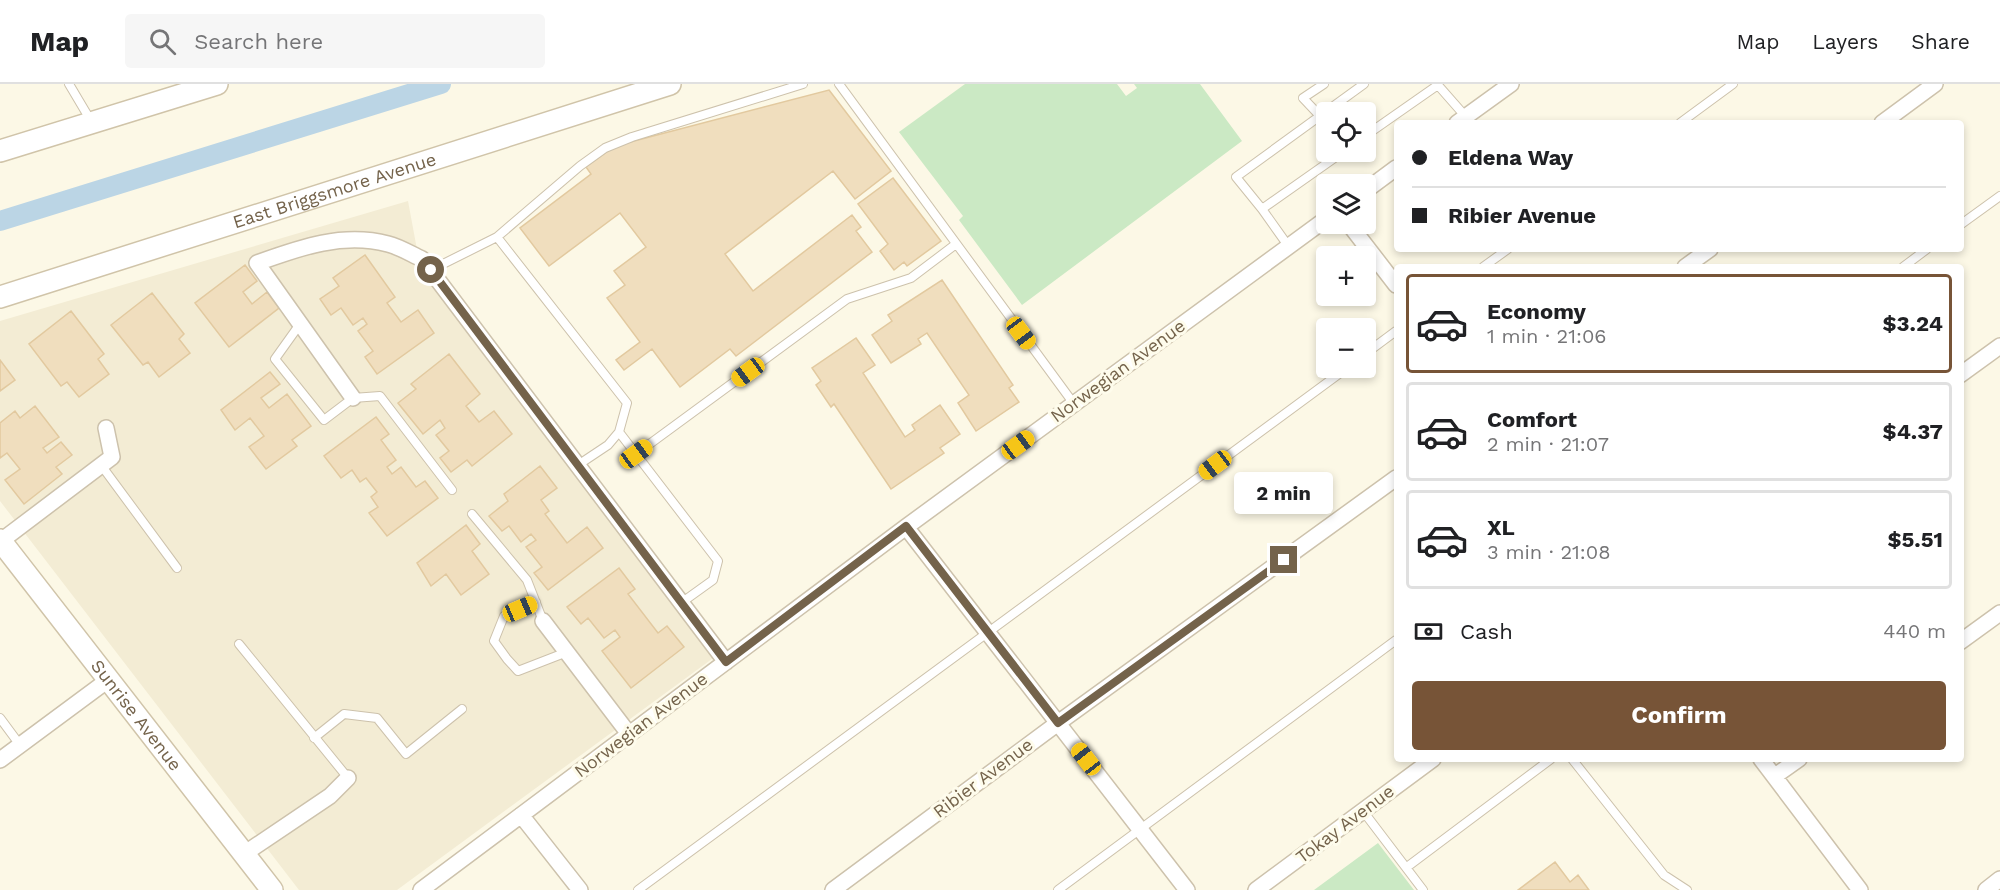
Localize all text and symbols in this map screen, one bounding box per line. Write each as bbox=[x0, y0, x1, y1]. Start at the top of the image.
search box bbox=[125, 14, 545, 68]
text: Map bbox=[30, 25, 89, 58]
icon: search bbox=[146, 25, 179, 58]
text: Search here bbox=[194, 29, 323, 54]
text: Map bbox=[1736, 29, 1779, 54]
text: Layers bbox=[1812, 29, 1878, 54]
text: Share bbox=[1911, 29, 1970, 54]
map controls bbox=[1316, 102, 1376, 378]
button: locate bbox=[1316, 102, 1376, 162]
text: Eldena Way bbox=[1448, 145, 1573, 170]
street label: East Briggsmore Avenue bbox=[230, 148, 439, 232]
button: layers bbox=[1316, 174, 1376, 234]
text: Ribier Avenue bbox=[1448, 203, 1596, 228]
button: + bbox=[1316, 246, 1376, 306]
route start bbox=[417, 256, 444, 283]
icon: car bbox=[1415, 297, 1469, 351]
text: Economy bbox=[1487, 299, 1586, 324]
text: $3.24 bbox=[1882, 311, 1943, 336]
car bbox=[1003, 313, 1039, 353]
street label: Norwegian Avenue bbox=[1046, 315, 1189, 426]
button: − bbox=[1316, 318, 1376, 378]
text: 1 min · 21:06 bbox=[1487, 324, 1607, 348]
car bbox=[728, 354, 768, 390]
icon: car bbox=[1415, 405, 1469, 459]
text: Comfort bbox=[1487, 407, 1577, 432]
text: $4.37 bbox=[1883, 419, 1943, 444]
car bbox=[998, 427, 1038, 463]
text: 2 min · 21:07 bbox=[1487, 432, 1609, 456]
car bbox=[616, 436, 656, 472]
car bbox=[1195, 447, 1235, 483]
callout: 2 min bbox=[1234, 473, 1334, 515]
text: 2 min bbox=[1256, 481, 1311, 505]
icon: car bbox=[1415, 513, 1469, 567]
text: XL bbox=[1487, 515, 1515, 540]
text: $5.51 bbox=[1887, 527, 1943, 552]
text: 3 min · 21:08 bbox=[1487, 540, 1611, 564]
route end bbox=[1270, 546, 1297, 573]
car bbox=[500, 594, 540, 624]
icon: cash bbox=[1412, 615, 1445, 648]
text: Cash bbox=[1460, 619, 1513, 644]
text: 440 m bbox=[1883, 619, 1946, 643]
street label: Sunrise Avenue bbox=[87, 655, 186, 775]
street label: Norwegian Avenue bbox=[570, 668, 711, 781]
button: Confirm bbox=[1412, 681, 1946, 750]
street label: Ribier Avenue bbox=[929, 733, 1037, 822]
car bbox=[1068, 739, 1104, 779]
street label: Tokay Avenue bbox=[1292, 780, 1398, 867]

